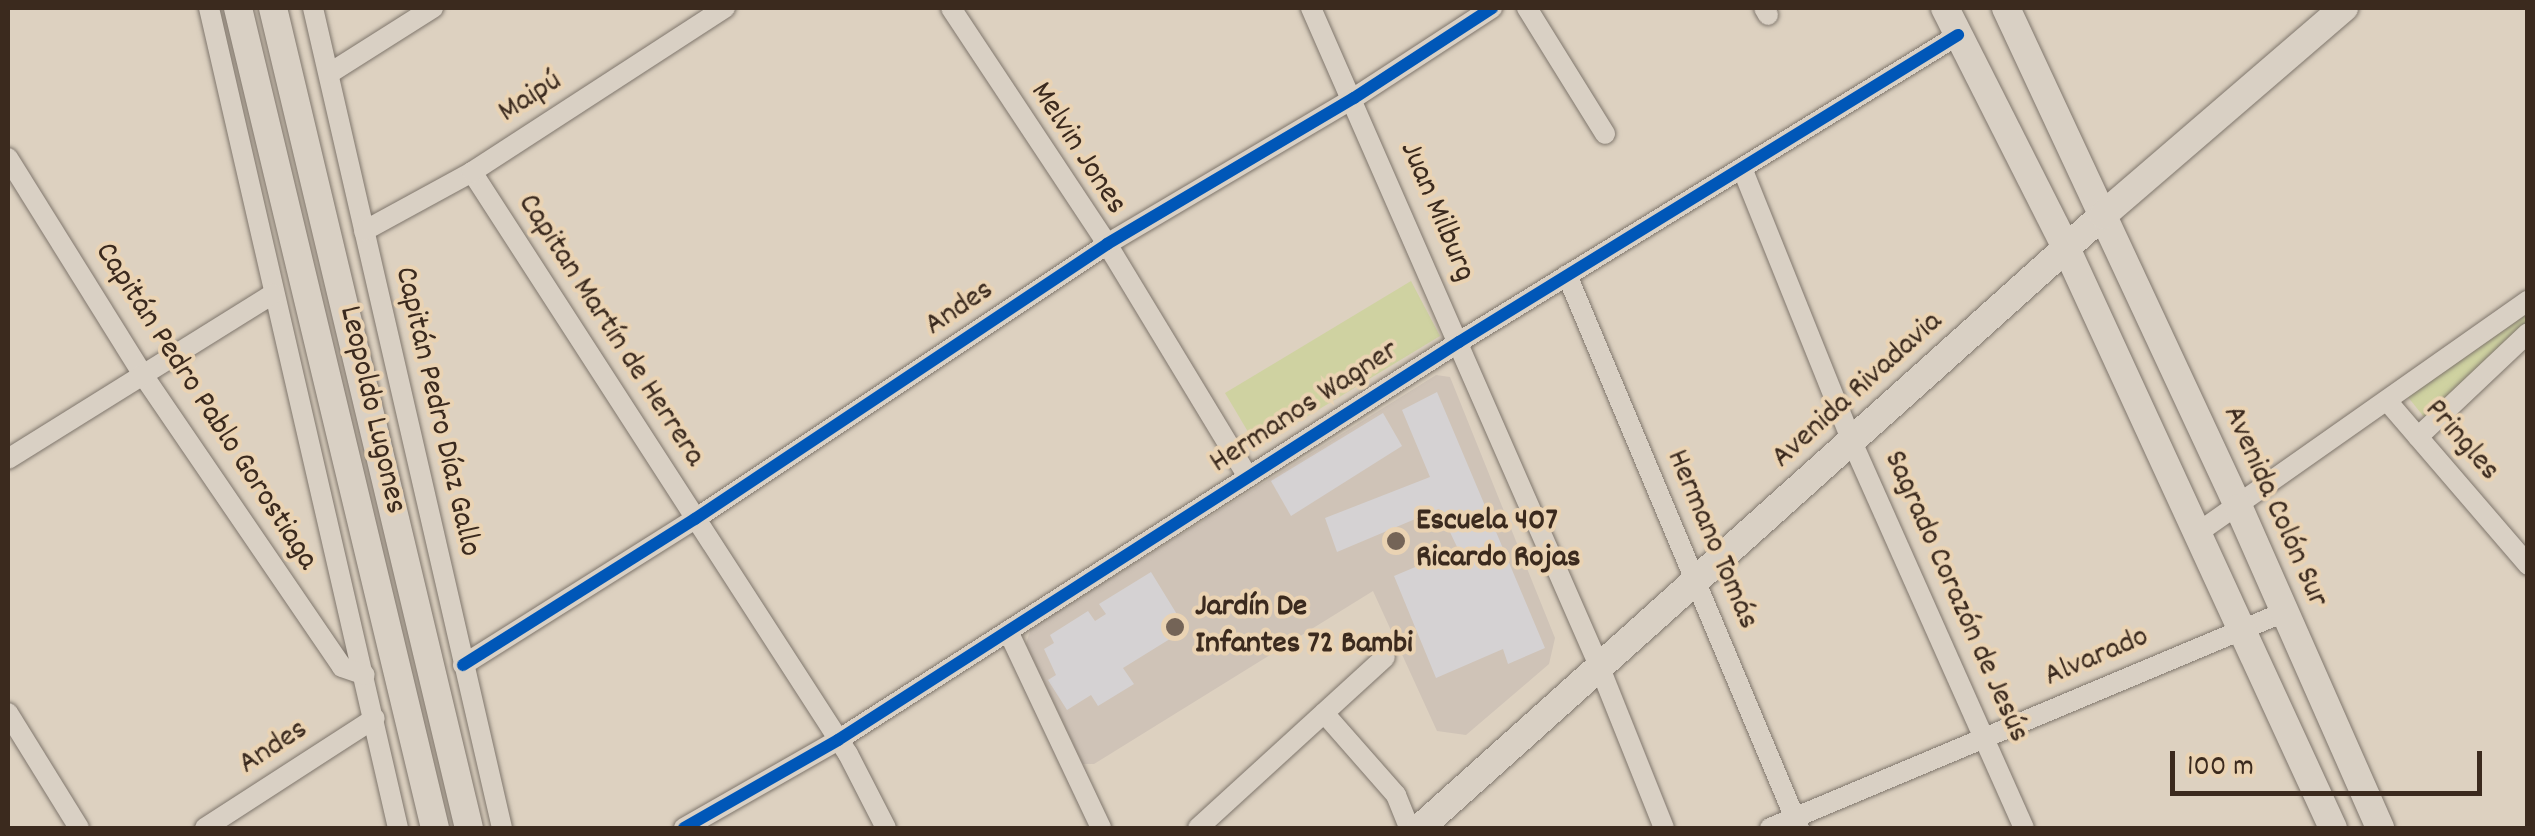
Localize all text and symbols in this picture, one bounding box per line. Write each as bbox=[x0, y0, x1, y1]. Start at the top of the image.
street label: Maipú bbox=[492, 63, 570, 133]
street label: Melvin Jones bbox=[1020, 76, 1134, 222]
street label: Juan Milburg bbox=[1389, 136, 1483, 288]
street label: Capitan Martín de Herrera bbox=[507, 187, 713, 475]
street label: Capitán Pedro Pablo Gorostiaga bbox=[85, 236, 325, 578]
street label: Capitán Pedro Díaz Gallo bbox=[384, 264, 488, 560]
street label: Andes bbox=[918, 272, 1002, 346]
street label: Leopoldo Lugones bbox=[328, 302, 414, 518]
street label: Avenida Rivadavia bbox=[1765, 304, 1951, 478]
street label: Hermanos Wagner bbox=[1203, 333, 1407, 483]
street label: Pringles bbox=[2415, 392, 2507, 490]
street label: Avenida Colón Sur bbox=[2212, 400, 2336, 614]
street label: Hermano Tomás bbox=[1656, 444, 1766, 636]
street label: Sagrado Corazón de Jesús bbox=[1873, 445, 2037, 749]
place label: Escuela 407 Ricardo Rojas bbox=[1416, 504, 1580, 579]
marker: Escuela 407 Ricardo Rojas bbox=[1385, 530, 1407, 552]
place label: Jardín De Infantes 72 Bambi bbox=[1195, 590, 1413, 665]
marker: Jardín De Infantes 72 Bambi bbox=[1164, 616, 1186, 638]
street label: Alvarado bbox=[2039, 619, 2155, 697]
street label: Andes bbox=[232, 712, 316, 784]
scale bar bbox=[2175, 731, 2488, 793]
text: 100 m bbox=[2187, 747, 2254, 790]

